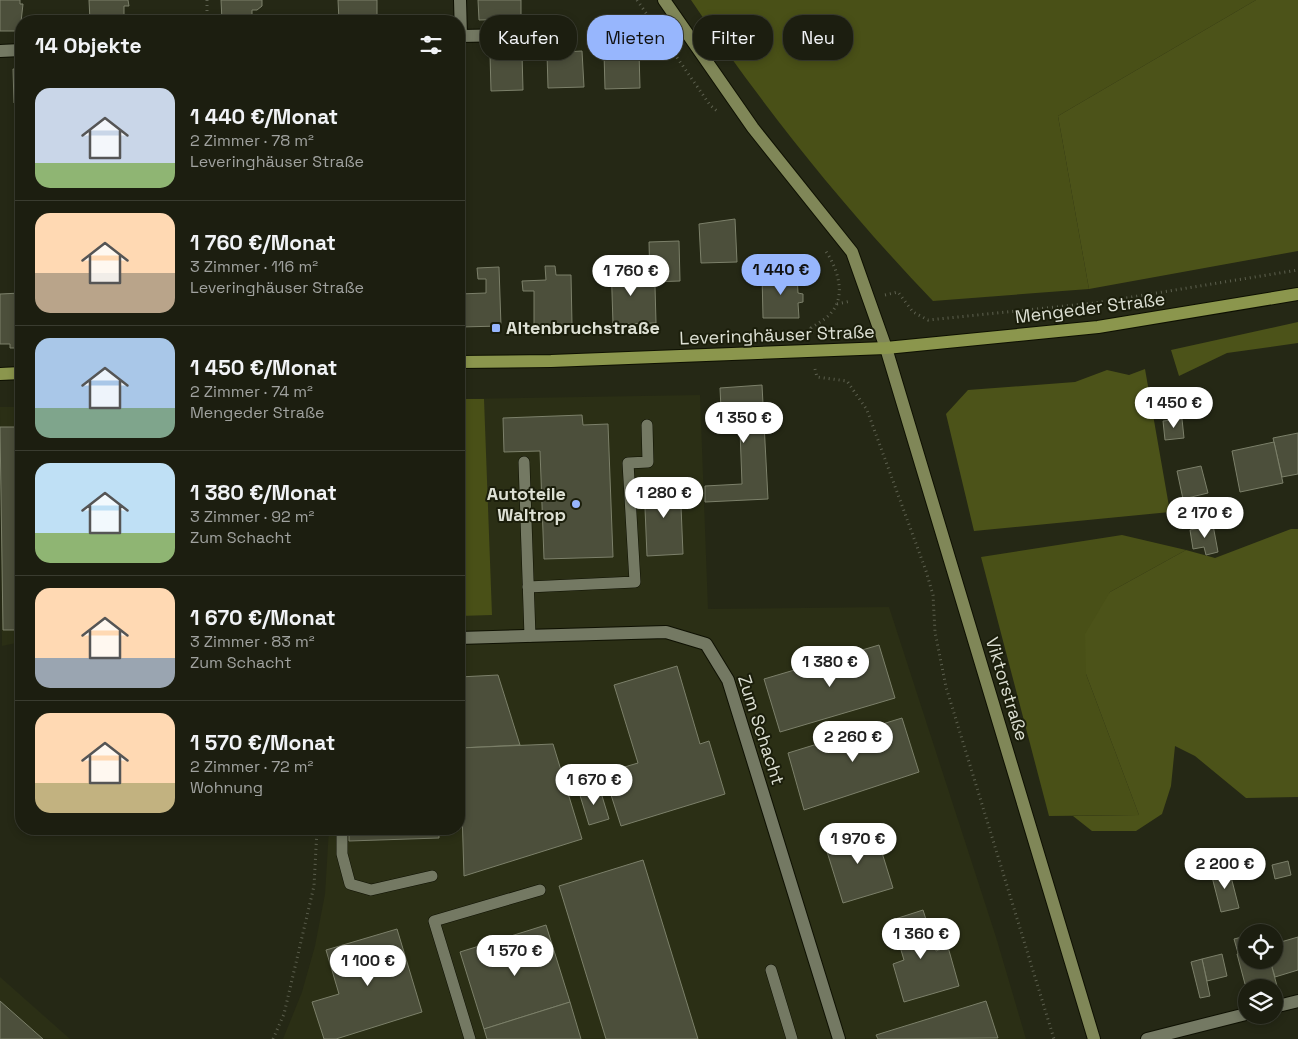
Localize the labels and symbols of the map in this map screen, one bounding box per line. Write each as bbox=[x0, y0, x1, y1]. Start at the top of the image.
pin: 1 760 € bbox=[585, 254, 677, 297]
pin: 1 440 € bbox=[735, 254, 827, 296]
street label: Mengeder Straße bbox=[1013, 287, 1166, 328]
place label: Altenbruchstraße bbox=[506, 316, 660, 339]
street label: Leveringhäuser Straße bbox=[679, 320, 875, 349]
marker: Altenbruchstraße bbox=[490, 322, 502, 334]
pin: 1 450 € bbox=[1128, 386, 1220, 429]
pin: 1 350 € bbox=[698, 402, 790, 444]
pin: 1 280 € bbox=[618, 476, 710, 519]
place label: Autoteile Waltrop bbox=[487, 482, 566, 526]
pin: 2 170 € bbox=[1159, 496, 1251, 539]
marker: Autoteile Waltrop bbox=[570, 498, 582, 510]
street label: Viktorstraße bbox=[981, 634, 1034, 744]
pin: 1 380 € bbox=[784, 646, 876, 688]
street label: Zum Schacht bbox=[733, 672, 790, 788]
pin: 2 260 € bbox=[807, 720, 899, 763]
pin: 1 670 € bbox=[548, 764, 640, 806]
pin: 1 970 € bbox=[812, 822, 904, 865]
pin: 2 200 € bbox=[1179, 848, 1271, 890]
pin: 1 360 € bbox=[875, 918, 967, 960]
pin: 1 570 € bbox=[469, 934, 561, 977]
pin: 1 100 € bbox=[322, 944, 414, 987]

